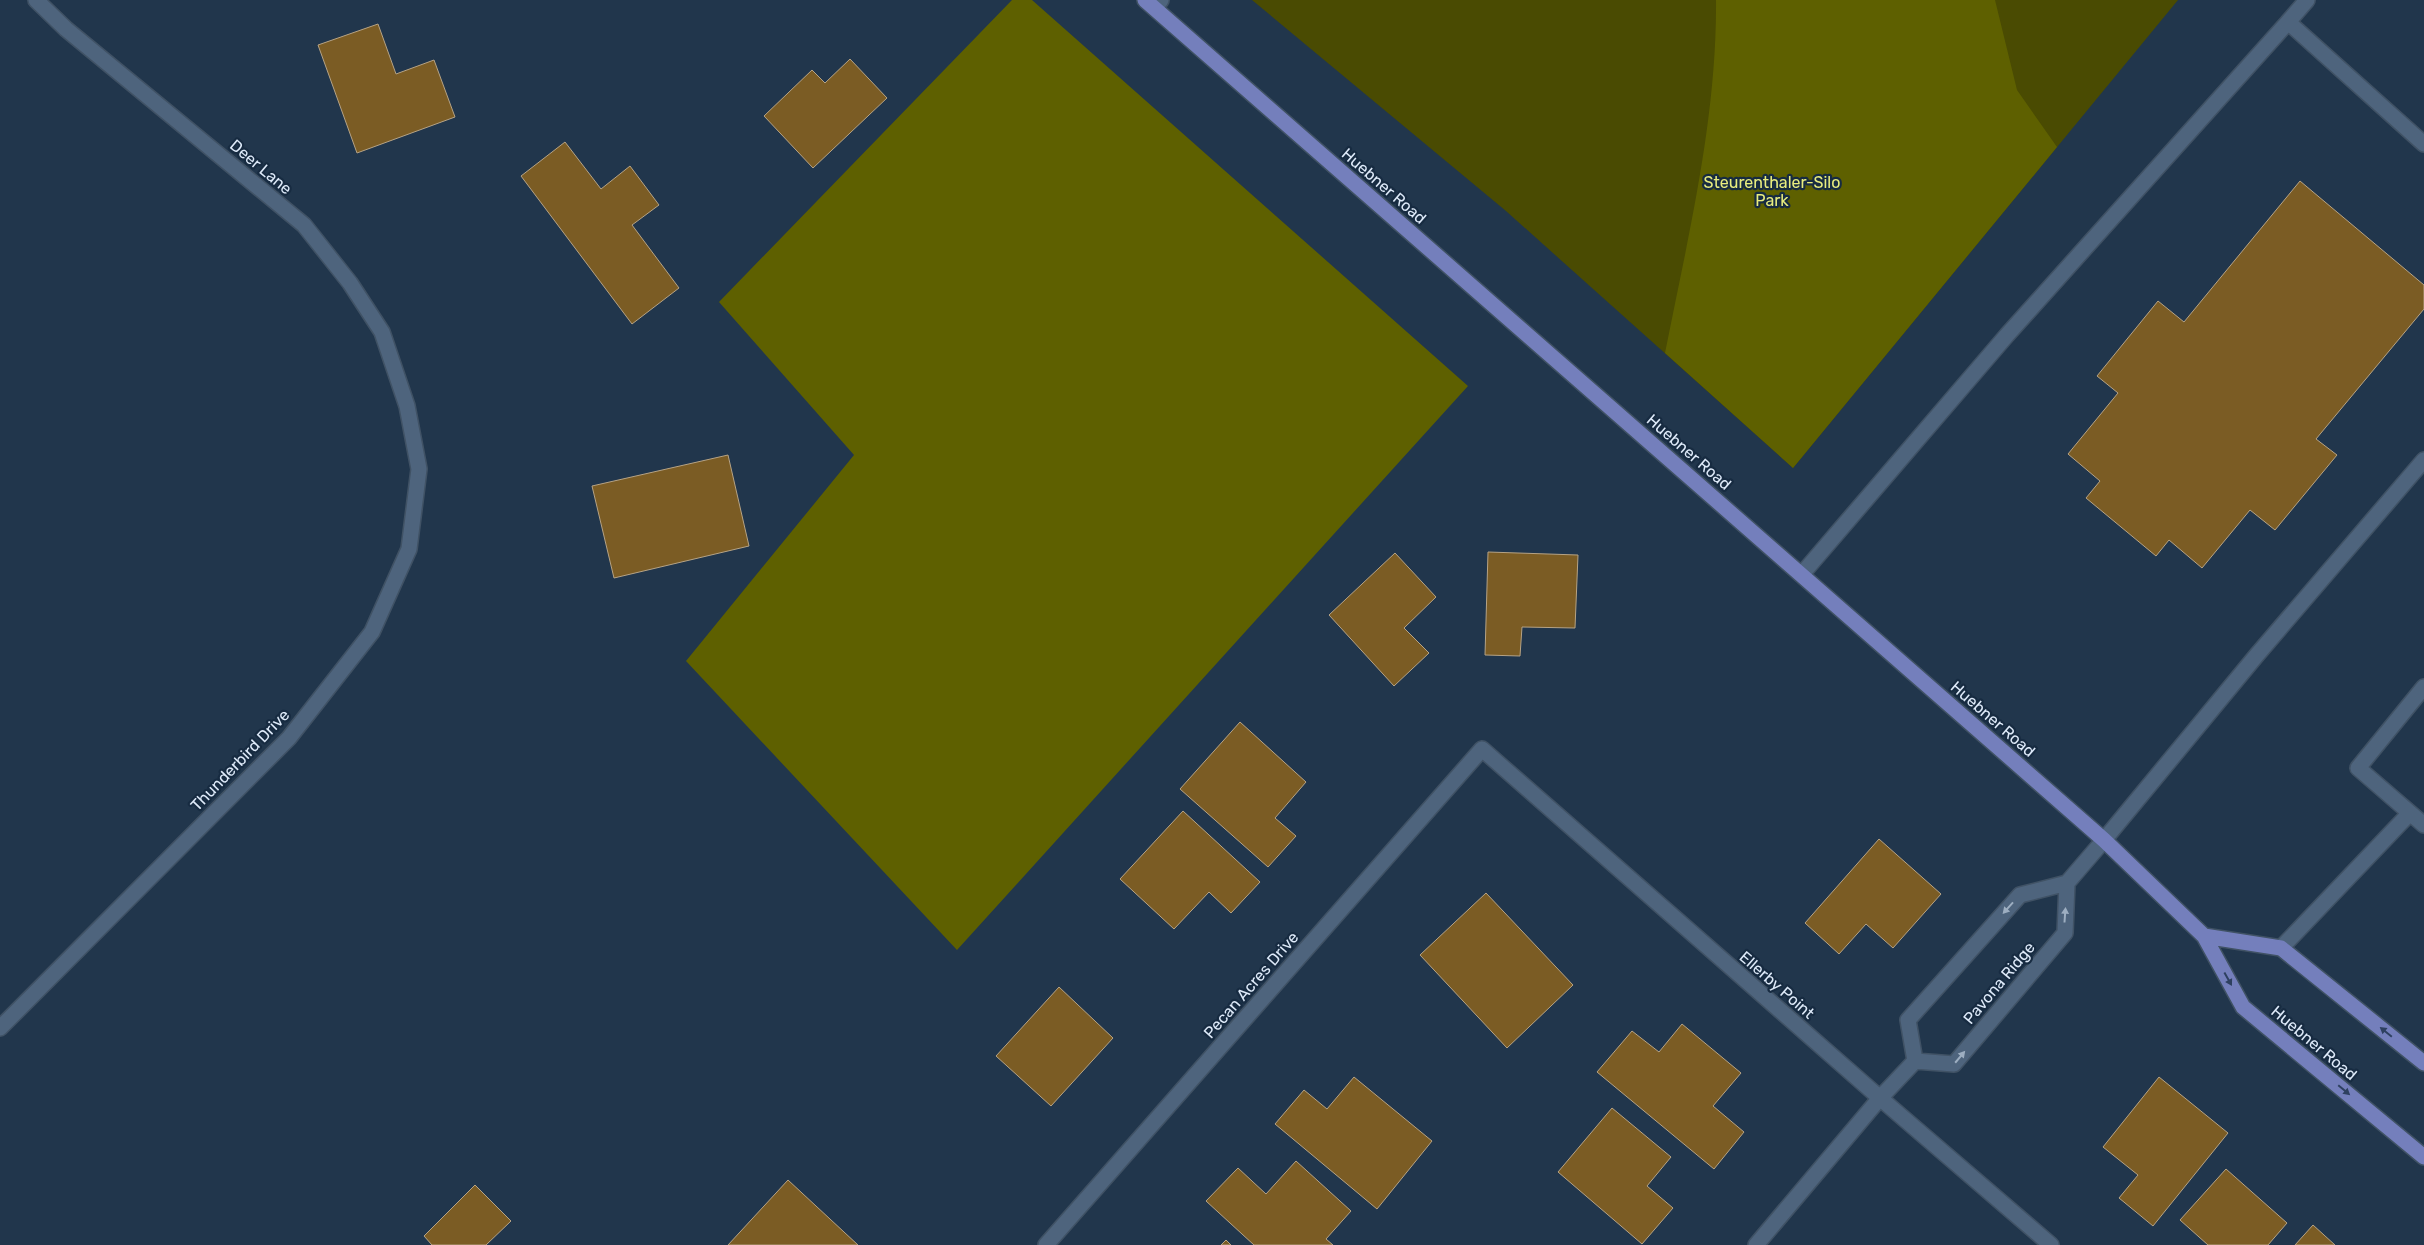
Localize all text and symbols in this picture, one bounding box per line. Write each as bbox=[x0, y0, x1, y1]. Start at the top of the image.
street label: Deer Lane bbox=[226, 136, 296, 198]
street label: Huebner Road bbox=[1338, 144, 1430, 228]
park label: Steurenthaler-Silo Park bbox=[1704, 173, 1840, 210]
street label: Huebner Road bbox=[1643, 410, 1735, 494]
street label: Huebner Road bbox=[1947, 677, 2039, 761]
street label: Thunderbird Drive bbox=[187, 705, 293, 815]
one-way arrow bbox=[2003, 901, 2014, 914]
one-way arrow bbox=[2062, 907, 2070, 923]
street label: Pecan Acres Drive bbox=[1200, 928, 1302, 1042]
street label: Pavona Ridge bbox=[1959, 938, 2039, 1028]
street label: Ellerby Point bbox=[1736, 947, 1818, 1023]
one-way arrow bbox=[2224, 972, 2232, 986]
street label: Huebner Road bbox=[2267, 1002, 2361, 1084]
one-way arrow bbox=[2380, 1027, 2393, 1038]
one-way arrow bbox=[1955, 1050, 1966, 1063]
one-way arrow bbox=[2337, 1085, 2350, 1096]

